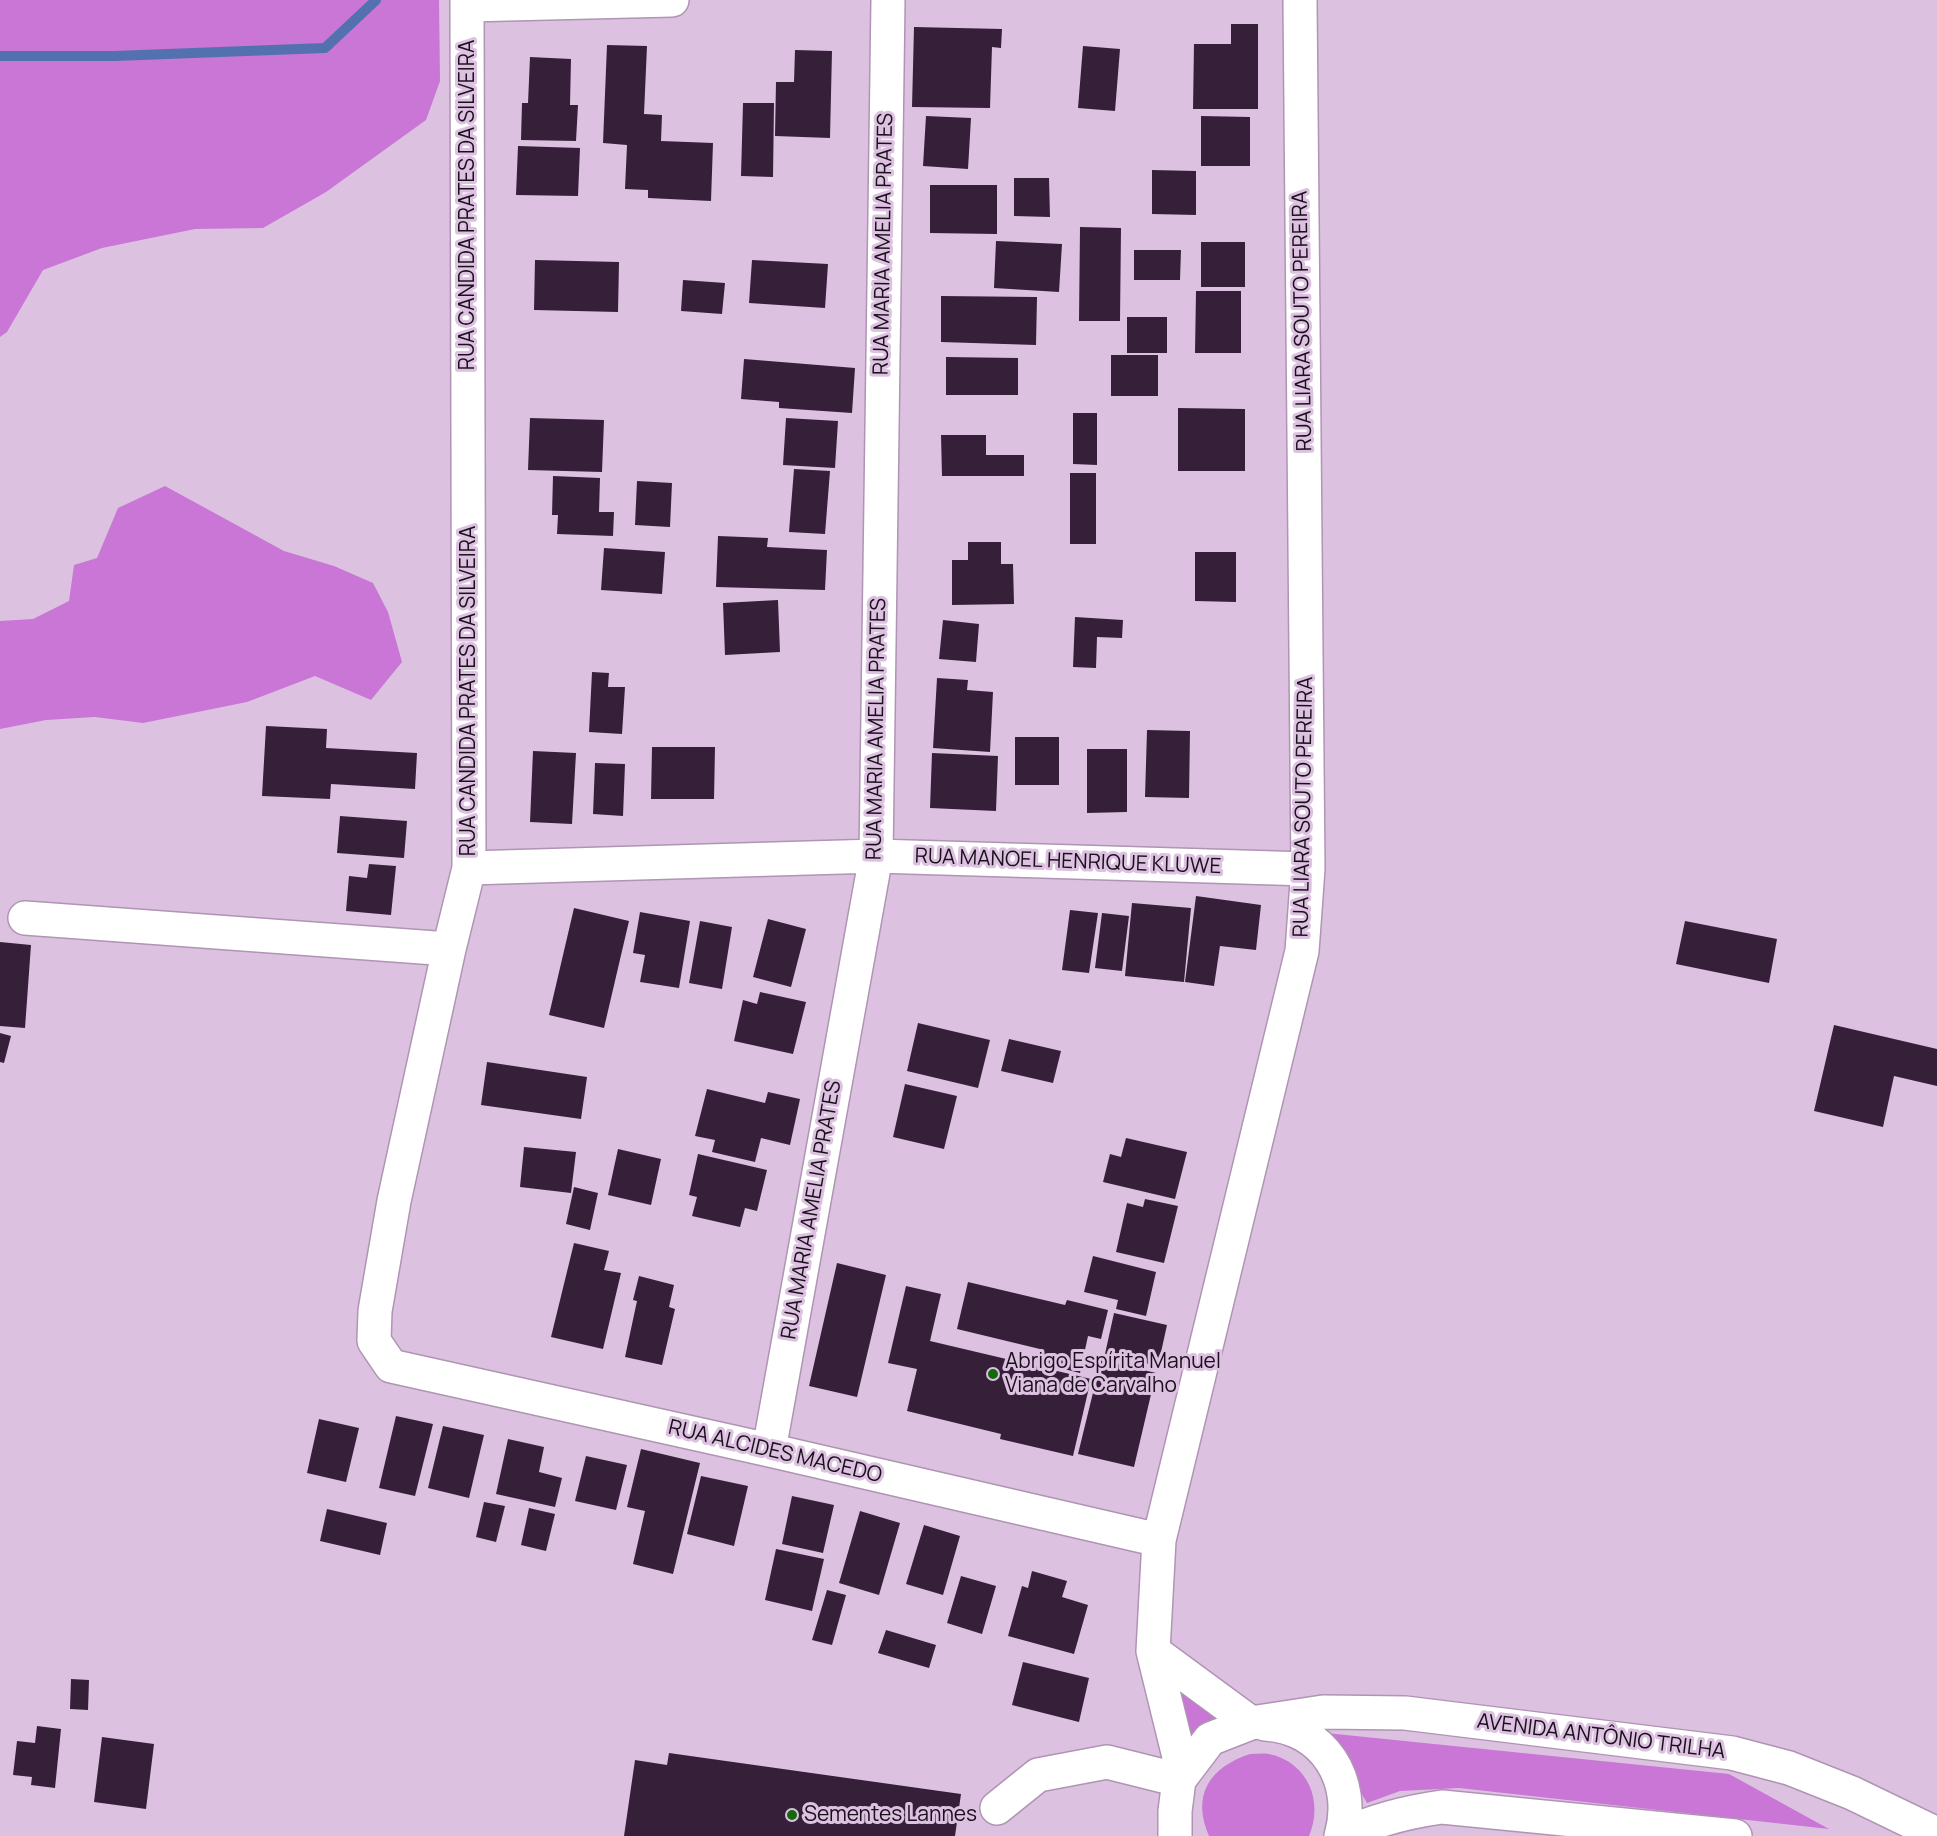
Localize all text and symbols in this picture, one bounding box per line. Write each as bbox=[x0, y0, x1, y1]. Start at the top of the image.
street label: RUA CANDIDA PRATES DA SILVEIRA bbox=[455, 40, 481, 370]
street label: RUA MARIA AMELIA PRATES bbox=[869, 113, 899, 375]
street label: RUA LIARA SOUTO PEREIRA bbox=[1288, 190, 1318, 452]
street label: RUA CANDIDA PRATES DA SILVEIRA bbox=[456, 526, 482, 856]
street label: RUA MARIA AMELIA PRATES bbox=[862, 598, 892, 860]
street label: RUA LIARA SOUTO PEREIRA bbox=[1289, 676, 1319, 938]
street label: RUA MANOEL HENRIQUE KLUWE bbox=[914, 844, 1222, 880]
street label: RUA MARIA AMELIA PRATES bbox=[777, 1079, 847, 1341]
place label: Abrigo Espírita Manuel Viana de Carvalho bbox=[1005, 1349, 1221, 1399]
marker: Abrigo Espírita Manuel Viana de Carvalho bbox=[986, 1367, 1000, 1381]
street label: RUA ALCIDES MACEDO bbox=[666, 1415, 884, 1489]
street label: AVENIDA ANTÔNIO TRILHA bbox=[1475, 1709, 1727, 1765]
place label: Sementes Lannes bbox=[804, 1802, 977, 1828]
marker: Sementes Lannes bbox=[785, 1808, 799, 1822]

